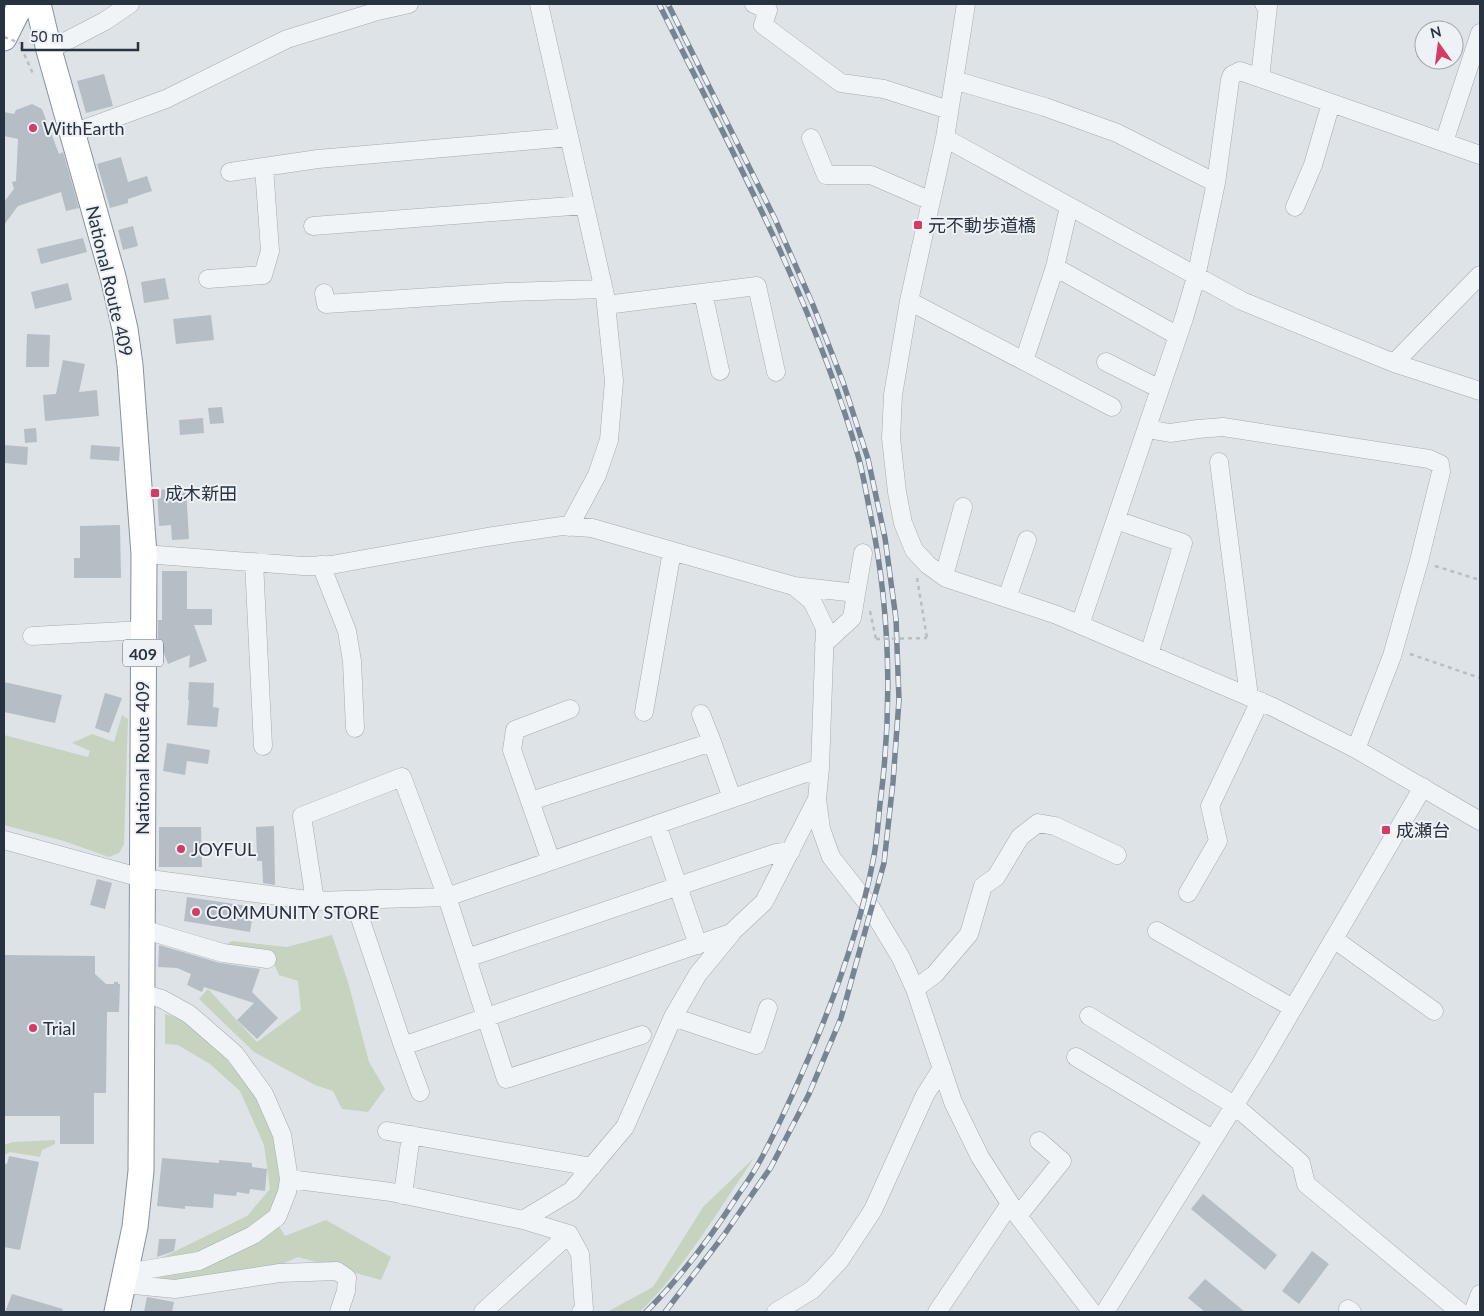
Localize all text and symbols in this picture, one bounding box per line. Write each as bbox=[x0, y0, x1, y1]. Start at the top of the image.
scale bar bbox=[22, 20, 139, 52]
north arrow bbox=[1414, 20, 1464, 70]
text: N bbox=[1428, 22, 1443, 41]
text: 50 m bbox=[30, 27, 64, 45]
place label: WithEarth bbox=[43, 117, 125, 139]
marker: WithEarth bbox=[27, 122, 39, 134]
street label: National Route 409 bbox=[82, 203, 138, 359]
place label: 元不動歩道橋 bbox=[928, 214, 1036, 236]
marker: 元不動歩道橋 bbox=[912, 219, 924, 231]
place label: 成木新田 bbox=[165, 482, 237, 504]
marker: 成木新田 bbox=[149, 487, 161, 499]
road number: 409 bbox=[123, 640, 163, 666]
street label: National Route 409 bbox=[131, 681, 153, 835]
place label: 成瀬台 bbox=[1396, 819, 1450, 841]
marker: 成瀬台 bbox=[1380, 824, 1392, 836]
place label: JOYFUL bbox=[191, 838, 256, 860]
marker: JOYFUL bbox=[175, 843, 187, 855]
place label: COMMUNITY STORE bbox=[206, 901, 379, 923]
marker: COMMUNITY STORE bbox=[190, 906, 202, 918]
place label: Trial bbox=[43, 1017, 76, 1039]
marker: Trial bbox=[27, 1022, 39, 1034]

